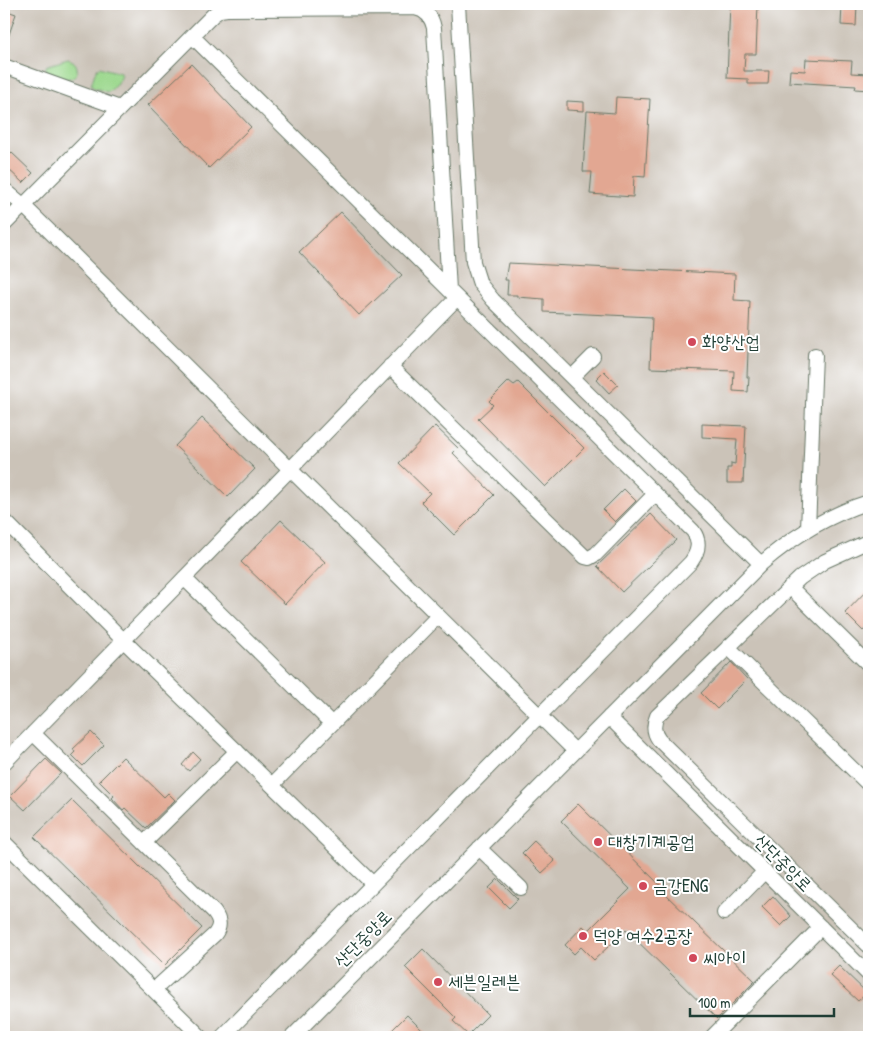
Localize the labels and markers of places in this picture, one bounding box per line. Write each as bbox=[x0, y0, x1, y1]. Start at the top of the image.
place label: 화양산업 bbox=[702, 329, 760, 354]
marker: 화양산업 bbox=[686, 336, 698, 348]
place label: 대창기계공업 bbox=[608, 829, 695, 854]
marker: 대창기계공업 bbox=[592, 836, 604, 848]
place label: 금강ENG bbox=[653, 873, 709, 898]
marker: 금강ENG bbox=[637, 880, 649, 892]
place label: 덕양 여수2공장 bbox=[593, 923, 692, 948]
marker: 덕양 여수2공장 bbox=[577, 930, 589, 942]
place label: 씨아이 bbox=[703, 945, 746, 970]
marker: 씨아이 bbox=[687, 952, 699, 964]
place label: 세븐일레븐 bbox=[448, 969, 520, 994]
marker: 세븐일레븐 bbox=[432, 976, 444, 988]

